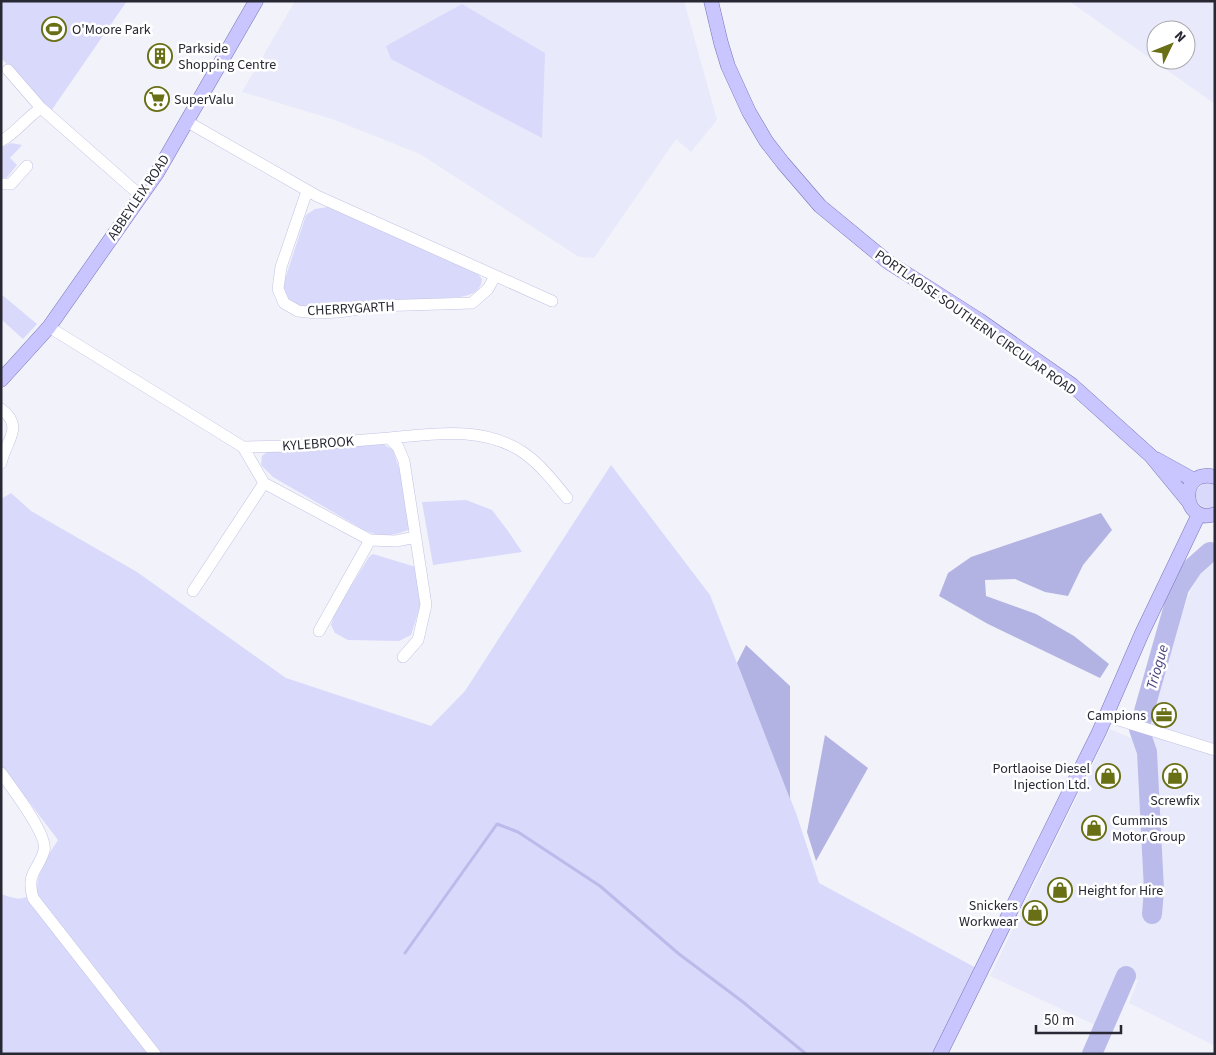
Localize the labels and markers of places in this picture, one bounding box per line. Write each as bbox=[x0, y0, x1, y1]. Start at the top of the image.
sports icon: O'Moore Park bbox=[41, 16, 67, 42]
place label: O'Moore Park bbox=[72, 20, 151, 40]
place label: Parkside Shopping Centre bbox=[178, 39, 276, 75]
building icon: Parkside Shopping Centre bbox=[147, 43, 173, 69]
supermarket icon: SuperValu bbox=[144, 86, 170, 112]
place label: SuperValu bbox=[174, 90, 234, 110]
office icon: Campions bbox=[1151, 702, 1177, 728]
place label: Campions bbox=[1087, 706, 1146, 726]
place label: Portlaoise Diesel Injection Ltd. bbox=[993, 759, 1090, 795]
shop icon: Portlaoise Diesel Injection Ltd. bbox=[1095, 763, 1121, 789]
shop icon: Screwfix bbox=[1162, 763, 1188, 789]
place label: Screwfix bbox=[1150, 791, 1200, 811]
place label: Cummins Motor Group bbox=[1112, 811, 1186, 847]
shop icon: Cummins Motor Group bbox=[1081, 815, 1107, 841]
shop icon: Height for Hire bbox=[1047, 877, 1073, 903]
place label: Height for Hire bbox=[1078, 881, 1163, 901]
place label: Snickers Workwear bbox=[959, 896, 1018, 932]
shop icon: Snickers Workwear bbox=[1022, 900, 1048, 926]

